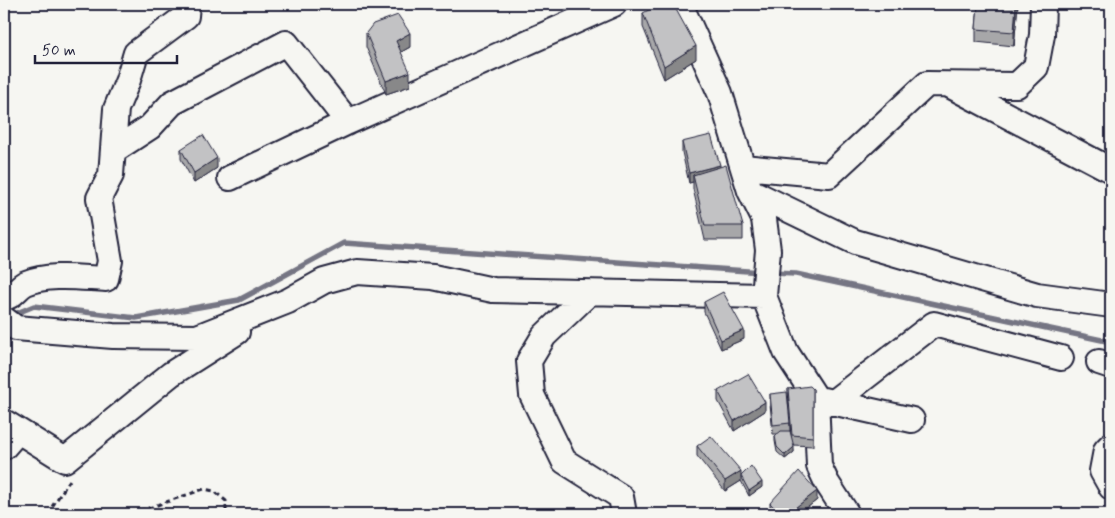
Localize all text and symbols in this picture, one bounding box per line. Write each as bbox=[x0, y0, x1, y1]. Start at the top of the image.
scale bar bbox=[35, 32, 178, 64]
text: 50 m bbox=[42, 41, 76, 61]

